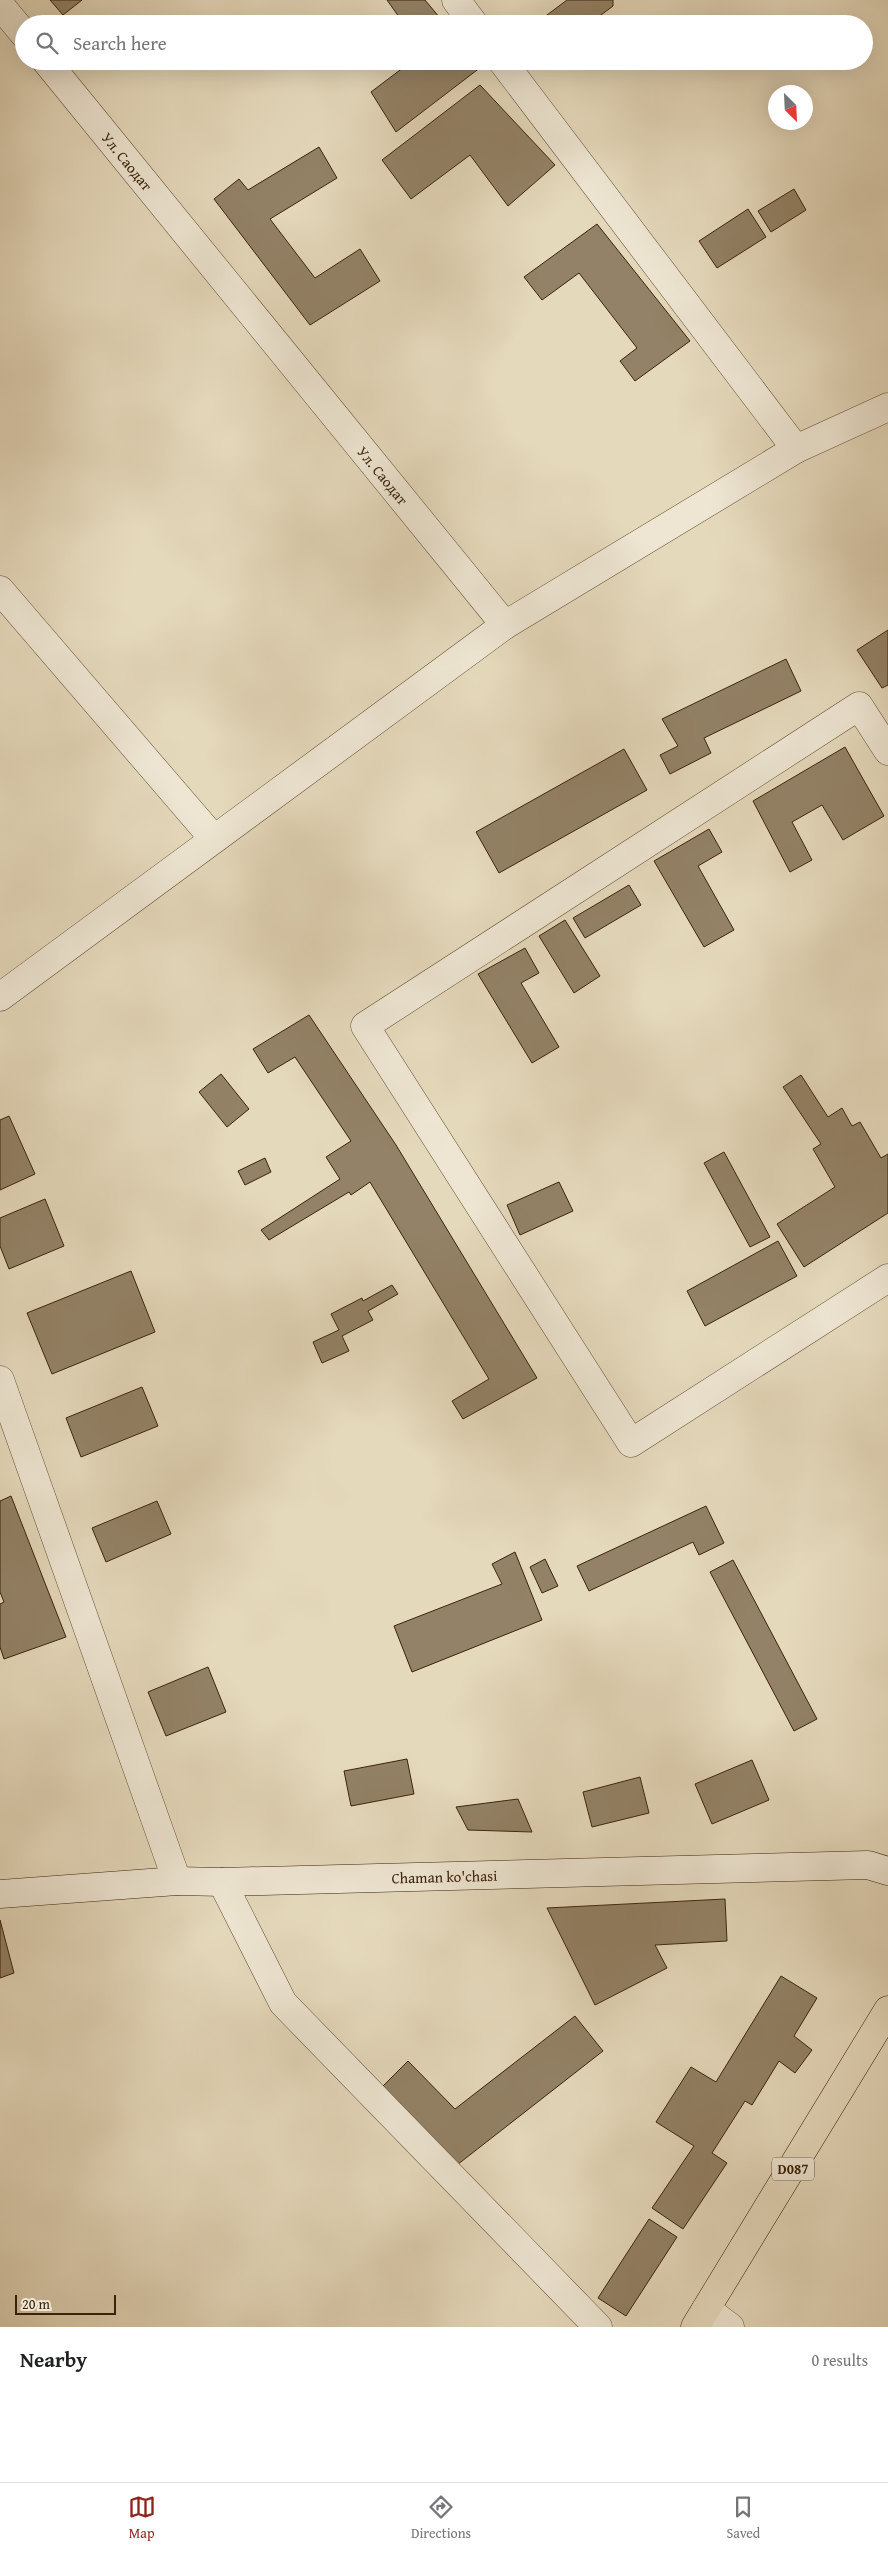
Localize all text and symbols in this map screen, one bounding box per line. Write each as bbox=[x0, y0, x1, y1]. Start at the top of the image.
search box bbox=[15, 15, 873, 70]
icon: search bbox=[33, 29, 61, 57]
text: Search here bbox=[73, 29, 167, 57]
north arrow bbox=[768, 85, 813, 130]
street label: Ул. Саодат bbox=[97, 127, 158, 195]
street label: Ул. Саодат bbox=[353, 441, 414, 509]
street label: Chaman ko'chasi bbox=[391, 1864, 498, 1888]
road number: D087 bbox=[772, 2158, 814, 2180]
scale bar bbox=[15, 2292, 116, 2315]
text: 20 m bbox=[22, 2294, 50, 2314]
text: Nearby bbox=[20, 2344, 87, 2375]
text: 0 results bbox=[811, 2348, 868, 2372]
tab: Map bbox=[128, 2493, 156, 2543]
tab: Directions bbox=[411, 2493, 471, 2543]
tab: Saved bbox=[726, 2493, 760, 2543]

